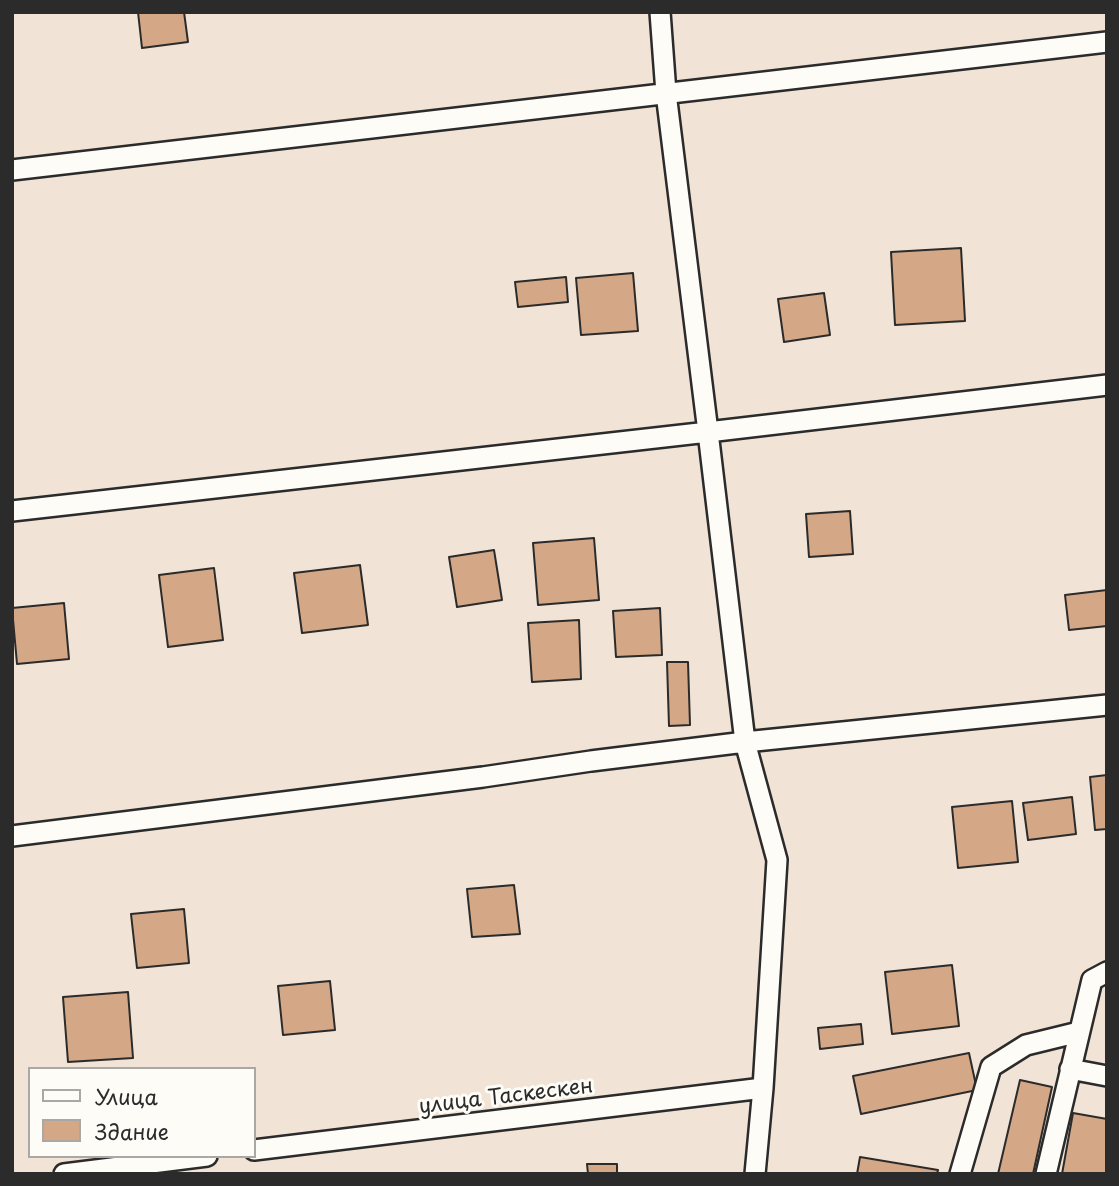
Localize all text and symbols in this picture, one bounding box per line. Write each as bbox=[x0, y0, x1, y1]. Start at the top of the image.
legend bbox=[28, 1067, 256, 1158]
street label: улица Таскескен bbox=[417, 1074, 595, 1120]
text: Улица bbox=[95, 1080, 158, 1112]
text: Здание bbox=[95, 1115, 169, 1147]

